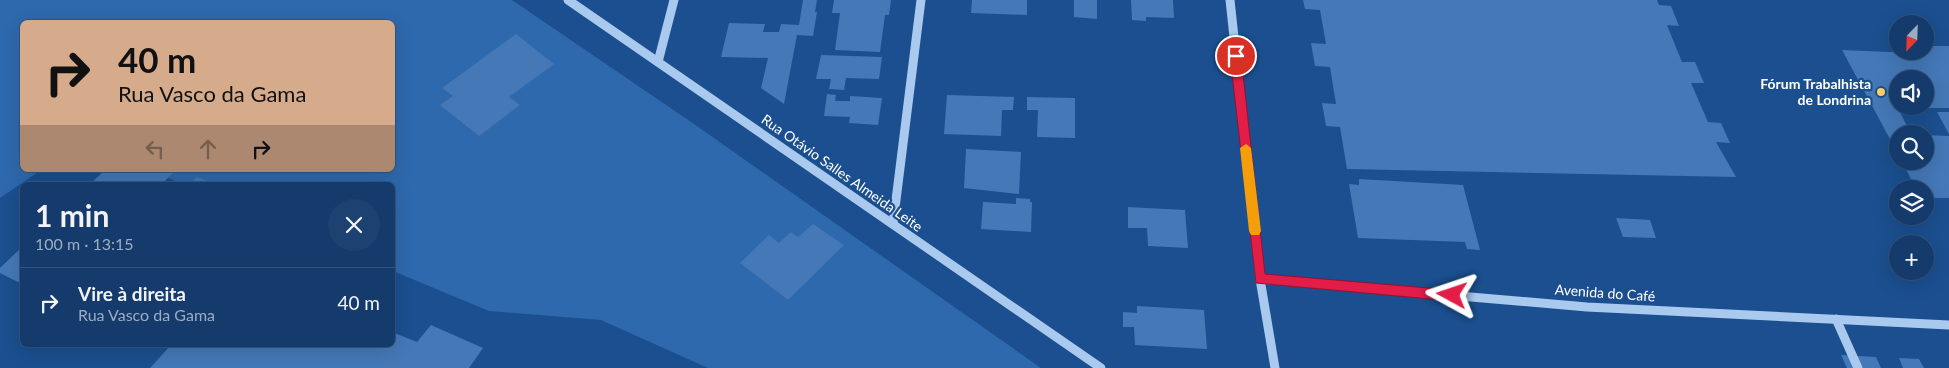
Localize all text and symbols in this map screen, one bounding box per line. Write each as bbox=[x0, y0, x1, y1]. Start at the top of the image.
north arrow bbox=[1889, 15, 1934, 60]
map controls bbox=[1889, 15, 1934, 280]
pin bbox=[1215, 35, 1257, 77]
text: 40 m bbox=[118, 38, 196, 80]
icon: right bbox=[35, 40, 100, 105]
icon: arrive bbox=[1222, 42, 1250, 70]
button: sound bbox=[1889, 70, 1934, 115]
place label: Fórum Trabalhista de Londrina bbox=[1760, 75, 1871, 108]
text: Rua Vasco da Gama bbox=[118, 80, 306, 107]
marker: Fórum Trabalhista de Londrina bbox=[1875, 86, 1887, 98]
street label: Rua Otávio Salles Almeida Leite bbox=[758, 110, 926, 235]
button: search bbox=[1889, 125, 1934, 170]
icon: left bbox=[141, 135, 169, 163]
icon: ahead bbox=[194, 135, 222, 163]
icon: right bbox=[247, 135, 275, 163]
button: layers bbox=[1889, 180, 1934, 225]
text: 1 min bbox=[35, 197, 109, 233]
button: close bbox=[328, 199, 380, 251]
text: 100 m · 13:15 bbox=[35, 234, 134, 253]
button: + bbox=[1889, 235, 1934, 280]
position arrow bbox=[1425, 268, 1477, 320]
street label: Avenida do Café bbox=[1554, 281, 1656, 304]
text: Vire à direita bbox=[78, 282, 186, 305]
icon: right bbox=[35, 289, 63, 317]
text: 40 m bbox=[337, 291, 380, 314]
text: Rua Vasco da Gama bbox=[78, 305, 215, 324]

